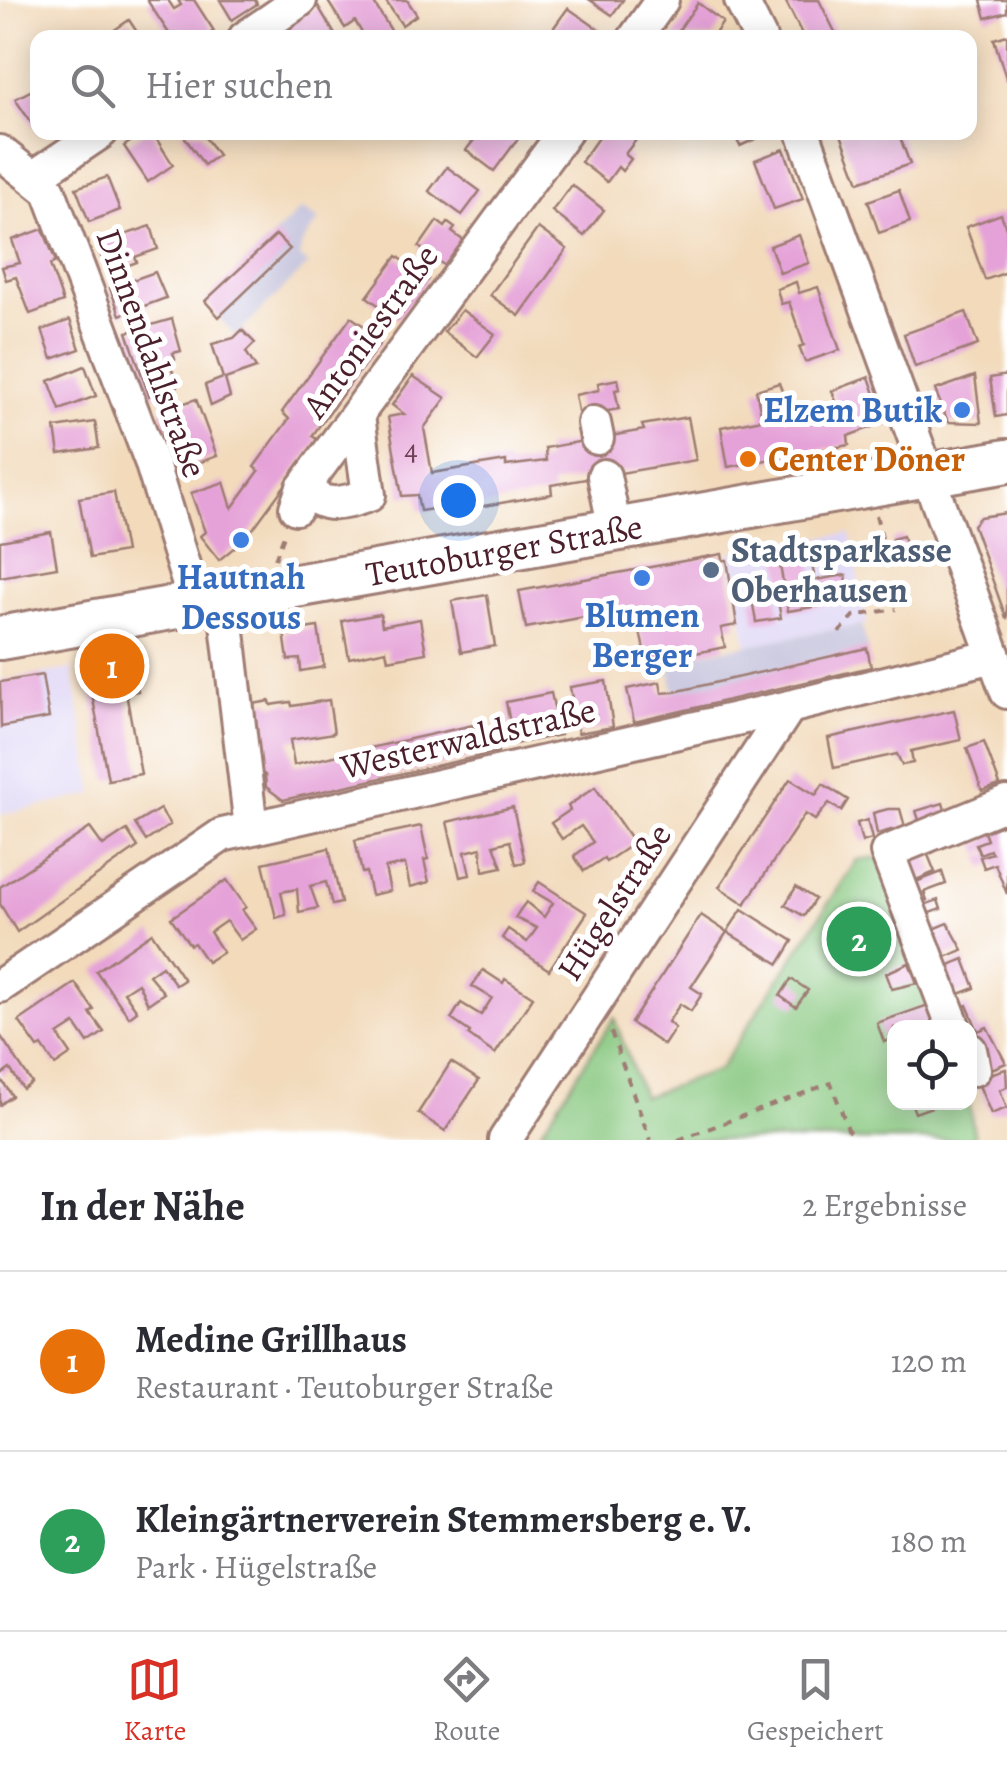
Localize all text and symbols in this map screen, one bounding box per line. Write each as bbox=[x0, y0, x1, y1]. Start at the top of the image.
search box bbox=[30, 30, 977, 140]
icon: search bbox=[65, 58, 120, 113]
text: Hier suchen bbox=[145, 59, 333, 111]
street label: Dinnendahlstraße bbox=[85, 222, 219, 484]
street label: Antoniestraße bbox=[290, 234, 449, 428]
place label: Elzem Butik bbox=[763, 386, 942, 434]
marker: Elzem Butik bbox=[951, 399, 973, 421]
house number: 4 bbox=[404, 430, 418, 470]
place label: Center Döner bbox=[768, 435, 965, 483]
marker: Center Döner bbox=[737, 448, 759, 470]
your location bbox=[433, 475, 484, 526]
street label: Teutoburger Straße bbox=[362, 502, 646, 598]
place label: Stadtsparkasse Oberhausen bbox=[731, 526, 952, 614]
marker: Hautnah Dessous bbox=[230, 529, 252, 551]
place label: Hautnah Dessous bbox=[177, 553, 305, 641]
marker: Stadtsparkasse Oberhausen bbox=[700, 559, 722, 581]
marker: Blumen Berger bbox=[631, 567, 653, 589]
place label: Blumen Berger bbox=[584, 591, 700, 679]
pin: 1 bbox=[80, 628, 144, 704]
street label: Westerwaldstraße bbox=[335, 685, 600, 791]
street label: Hügelstraße bbox=[545, 814, 683, 990]
pin: 2 bbox=[826, 902, 892, 976]
map controls bbox=[887, 1020, 977, 1110]
button: locate bbox=[887, 1020, 977, 1110]
text: In der Nähe bbox=[40, 1177, 245, 1234]
text: 2 Ergebnisse bbox=[802, 1183, 967, 1227]
text: Medine Grillhaus bbox=[135, 1313, 407, 1365]
text: 1 bbox=[67, 1339, 78, 1383]
text: 120 m bbox=[891, 1339, 967, 1383]
text: Restaurant · Teutoburger Straße bbox=[135, 1365, 554, 1409]
text: Kleingärtnerverein Stemmersberg e. V. bbox=[135, 1493, 752, 1545]
text: 2 bbox=[65, 1519, 80, 1563]
text: 180 m bbox=[891, 1519, 967, 1563]
text: Park · Hügelstraße bbox=[135, 1545, 377, 1589]
tab: Karte bbox=[123, 1652, 186, 1750]
tab: Route bbox=[433, 1652, 500, 1750]
tab: Gespeichert bbox=[747, 1652, 884, 1750]

